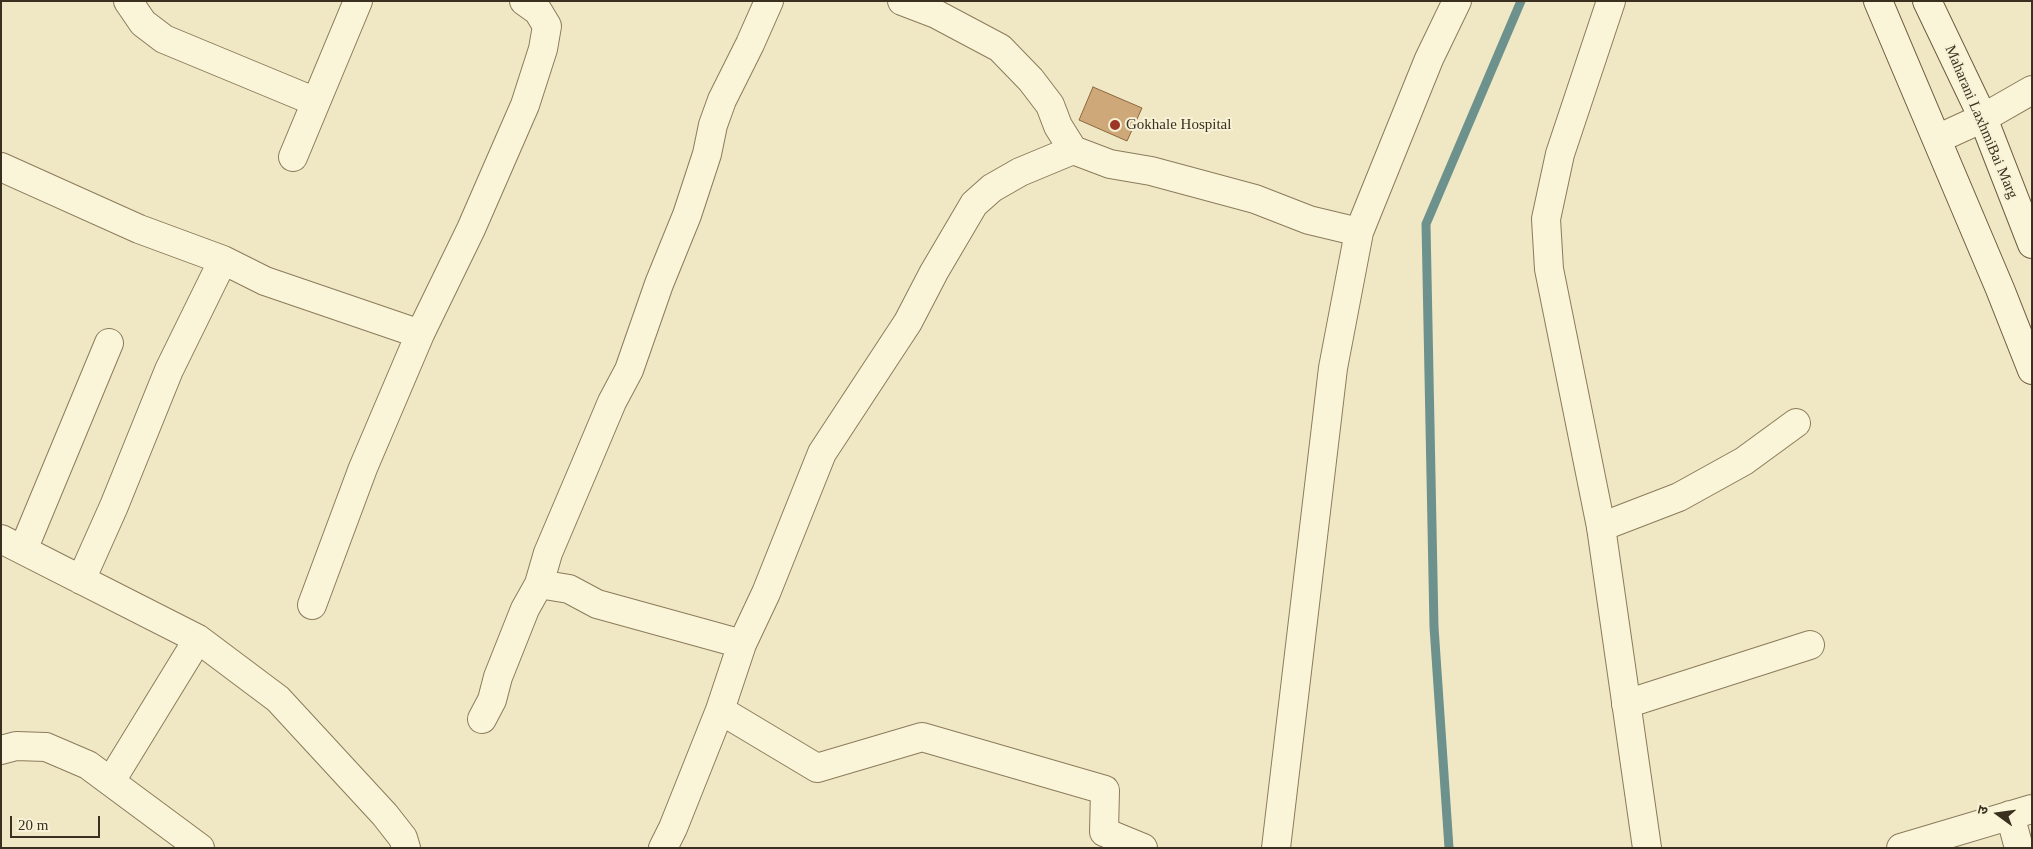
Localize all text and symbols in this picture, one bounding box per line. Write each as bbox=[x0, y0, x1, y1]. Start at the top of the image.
street label: Maharani LaxhmiBai Marg bbox=[1941, 43, 2021, 201]
place label: Gokhale Hospital bbox=[1126, 116, 1231, 134]
marker: Gokhale Hospital bbox=[1108, 118, 1122, 132]
north arrow bbox=[1973, 789, 2023, 839]
text: उ bbox=[1975, 804, 1991, 816]
scale bar bbox=[12, 806, 102, 838]
text: 20 m bbox=[18, 817, 48, 833]

